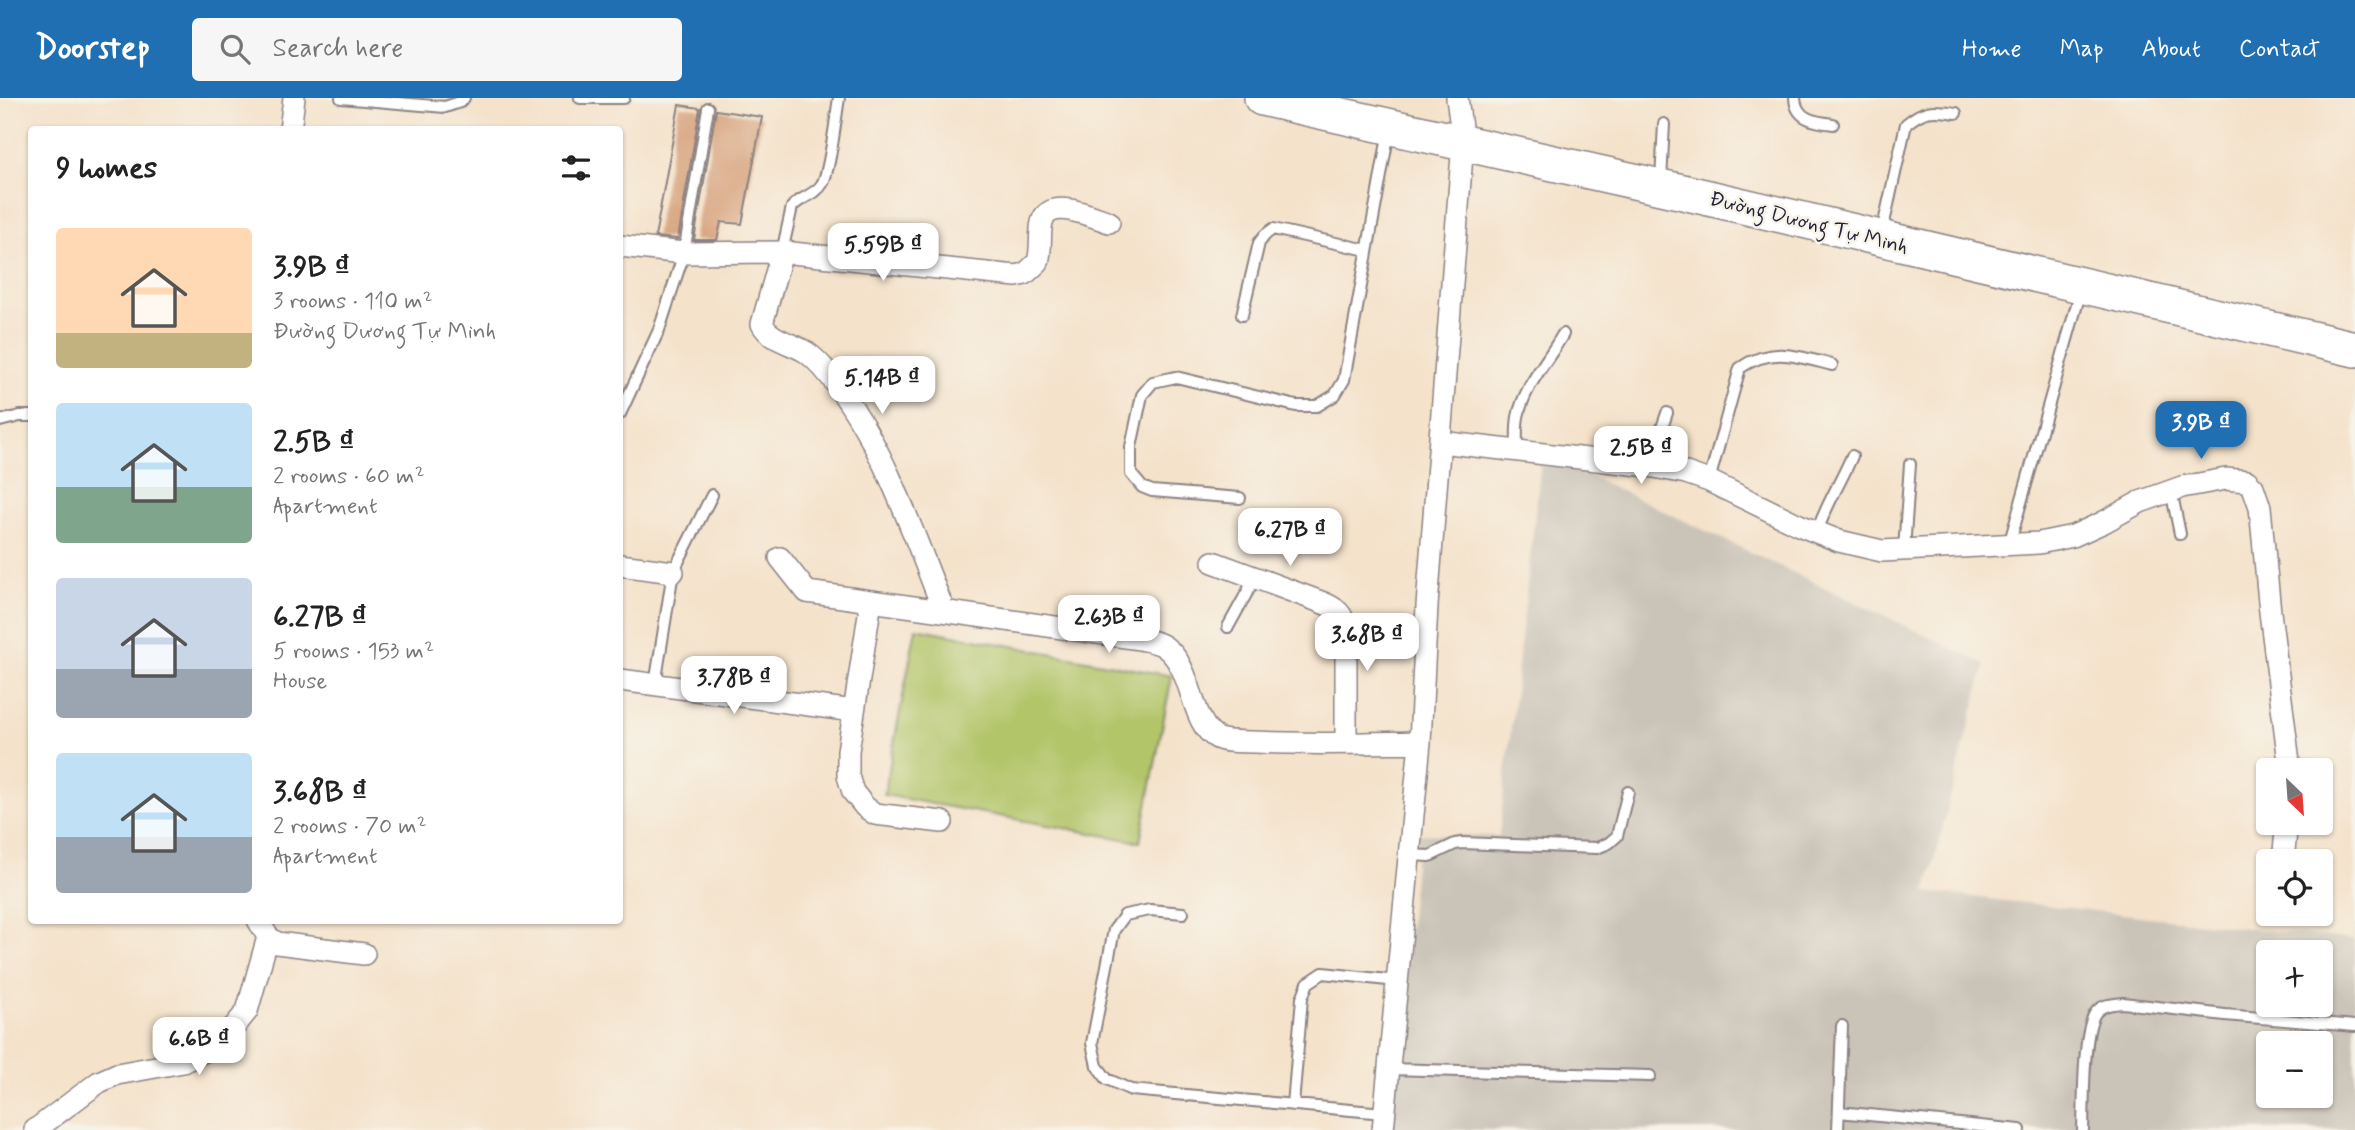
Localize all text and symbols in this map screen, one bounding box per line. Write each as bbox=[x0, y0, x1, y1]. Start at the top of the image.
search box bbox=[192, 18, 682, 81]
text: Doorstep bbox=[35, 27, 150, 71]
icon: search bbox=[216, 30, 254, 68]
text: Search here bbox=[272, 32, 403, 66]
text: Home bbox=[1962, 34, 2022, 65]
text: Map bbox=[2060, 34, 2104, 65]
text: About bbox=[2142, 34, 2201, 65]
text: Contact bbox=[2239, 34, 2320, 65]
text: 9 homes bbox=[56, 149, 157, 188]
icon: filters bbox=[557, 149, 595, 187]
street label: Đường Dương Tự Minh bbox=[1706, 185, 1911, 263]
pin: 5.59B ₫ bbox=[818, 223, 948, 283]
text: 5.59B ₫ bbox=[844, 231, 922, 261]
text: 3.9B ₫ bbox=[273, 248, 350, 287]
icon: home bbox=[112, 256, 196, 340]
text: 3 rooms · 110 m² bbox=[273, 287, 433, 317]
text: Đường Dương Tự Minh bbox=[273, 317, 496, 347]
pin: 5.14B ₫ bbox=[817, 356, 947, 416]
text: 5.14B ₫ bbox=[844, 364, 920, 394]
pin: 3.9B ₫ bbox=[2144, 402, 2258, 461]
text: 3.9B ₫ bbox=[2171, 409, 2231, 439]
text: 2.5B ₫ bbox=[273, 423, 354, 462]
pin: 2.5B ₫ bbox=[1584, 426, 1698, 486]
icon: home bbox=[112, 431, 196, 515]
text: 2.5B ₫ bbox=[1610, 434, 1672, 464]
text: 2 rooms · 60 m² bbox=[273, 462, 425, 492]
text: Apartment bbox=[273, 492, 378, 522]
pin: 6.27B ₫ bbox=[1225, 508, 1355, 568]
text: 6.27B ₫ bbox=[1254, 516, 1326, 546]
pin: 2.63B ₫ bbox=[1044, 596, 1174, 655]
text: 6.27B ₫ bbox=[273, 598, 367, 637]
text: 2.63B ₫ bbox=[1074, 603, 1144, 633]
icon: home bbox=[112, 606, 196, 690]
pin: 3.68B ₫ bbox=[1302, 614, 1432, 673]
text: 3.68B ₫ bbox=[1331, 621, 1403, 651]
text: 5 rooms · 153 m² bbox=[273, 637, 434, 667]
pin: 3.78B ₫ bbox=[669, 656, 799, 716]
text: 3.78B ₫ bbox=[697, 664, 771, 694]
text: House bbox=[273, 667, 327, 697]
north arrow bbox=[2256, 758, 2333, 835]
map controls bbox=[2256, 758, 2333, 1108]
text: 3.68B ₫ bbox=[273, 773, 367, 812]
icon: home bbox=[112, 781, 196, 865]
text: 2 rooms · 70 m² bbox=[273, 812, 427, 842]
text: Apartment bbox=[273, 842, 378, 872]
button: locate bbox=[2256, 849, 2333, 926]
button: + bbox=[2256, 940, 2333, 1017]
pin: 6.6B ₫ bbox=[142, 1018, 256, 1077]
text: 6.6B ₫ bbox=[169, 1025, 229, 1055]
button: − bbox=[2256, 1031, 2333, 1108]

